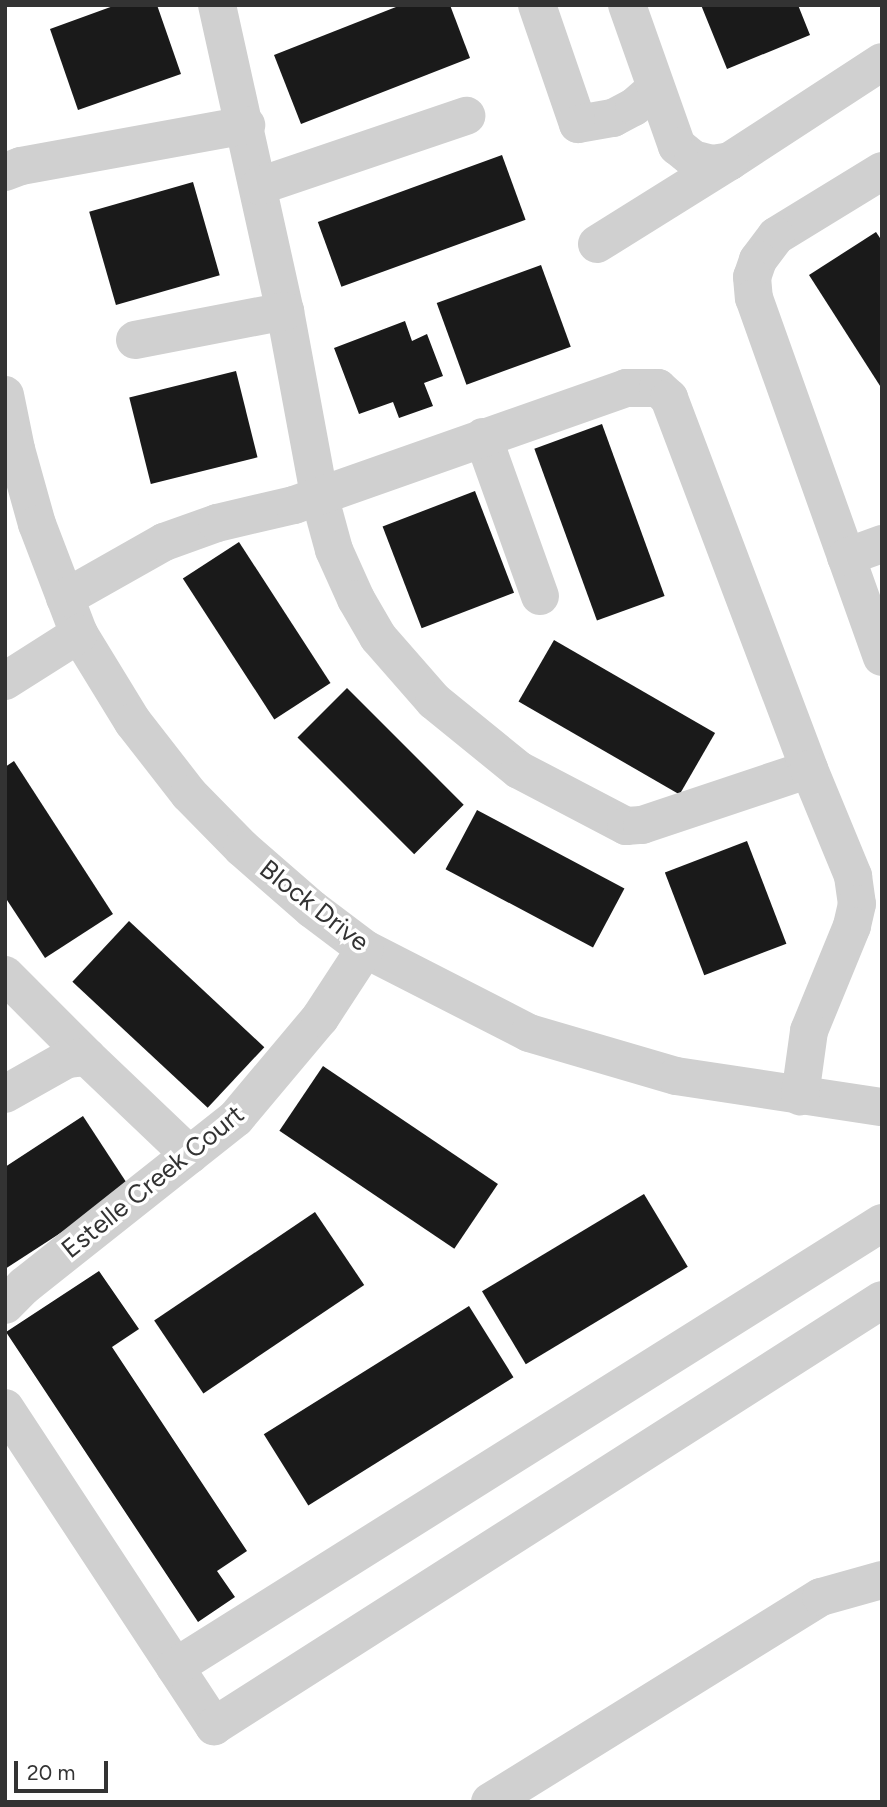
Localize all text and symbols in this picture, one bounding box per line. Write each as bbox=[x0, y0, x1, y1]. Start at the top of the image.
street label: Block Drive bbox=[253, 854, 375, 958]
street label: Estelle Creek Court bbox=[56, 1099, 250, 1265]
scale bar bbox=[18, 1748, 112, 1792]
text: 20 m bbox=[27, 1760, 75, 1785]

